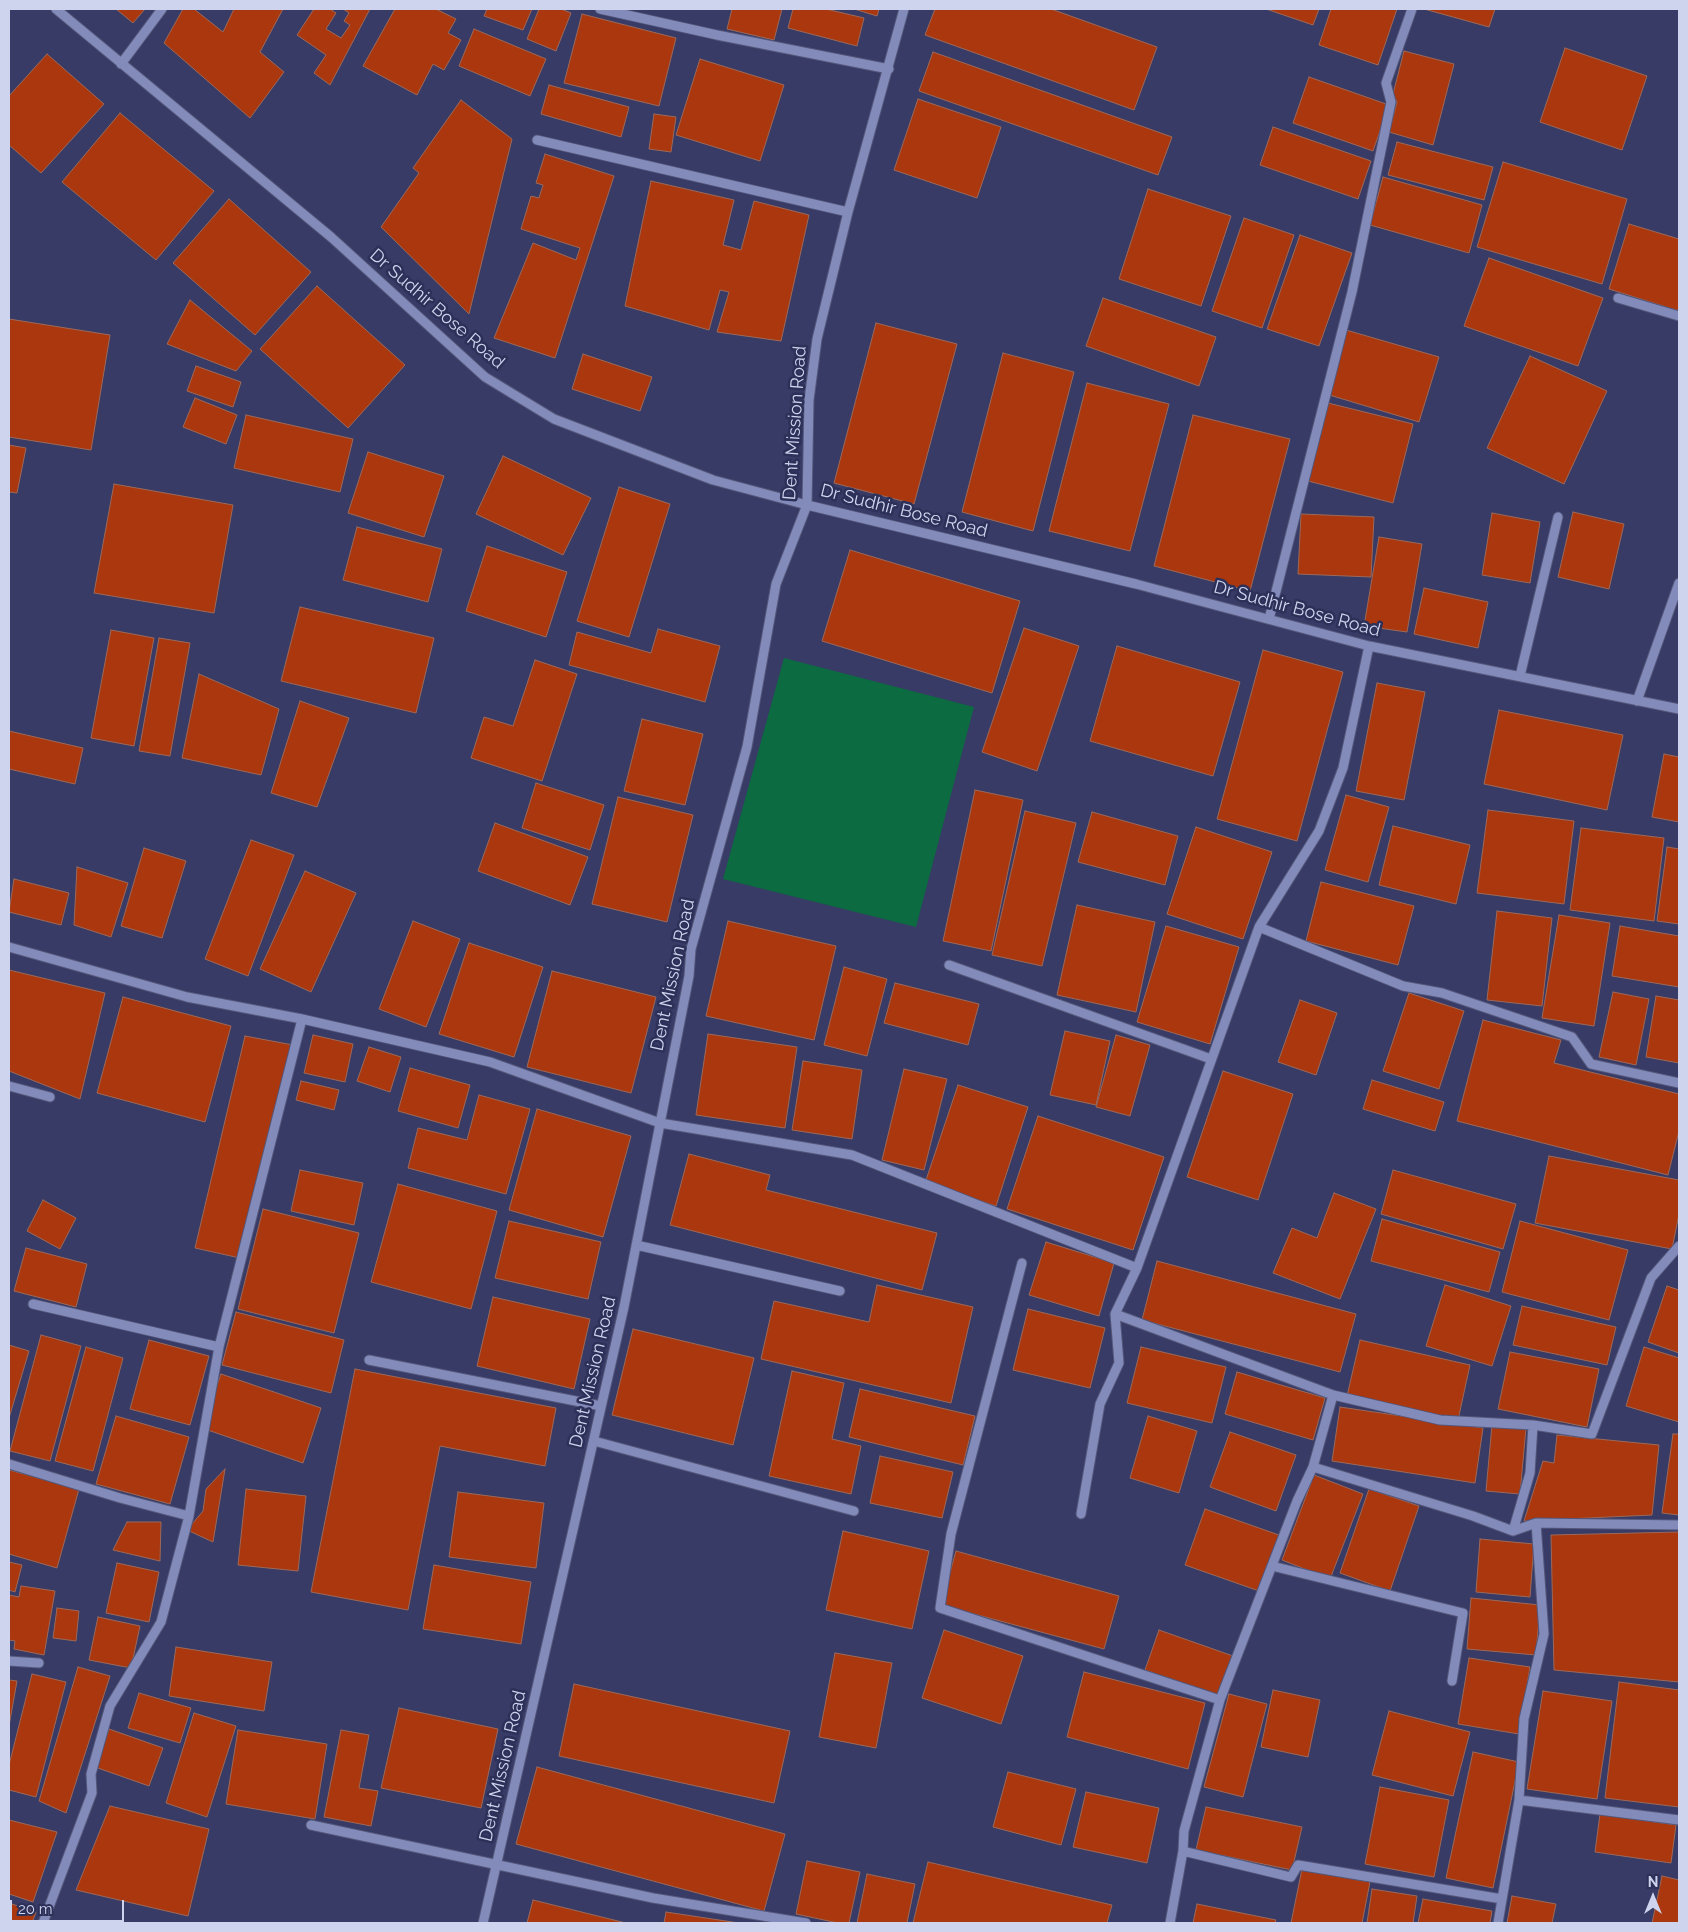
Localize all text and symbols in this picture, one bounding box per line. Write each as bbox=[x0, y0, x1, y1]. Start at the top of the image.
street label: Dr Sudhir Bose Road bbox=[365, 245, 509, 373]
street label: Dent Mission Road bbox=[779, 345, 811, 501]
street label: Dr Sudhir Bose Road bbox=[818, 480, 990, 542]
street label: Dr Sudhir Bose Road bbox=[1211, 576, 1383, 642]
street label: Dent Mission Road bbox=[646, 897, 700, 1053]
street label: Dent Mission Road bbox=[565, 1294, 621, 1450]
street label: Dent Mission Road bbox=[475, 1688, 531, 1844]
north arrow bbox=[1628, 1872, 1678, 1922]
text: N bbox=[1648, 1874, 1658, 1890]
scale bar bbox=[12, 1890, 126, 1922]
text: 20 m bbox=[18, 1900, 53, 1918]

